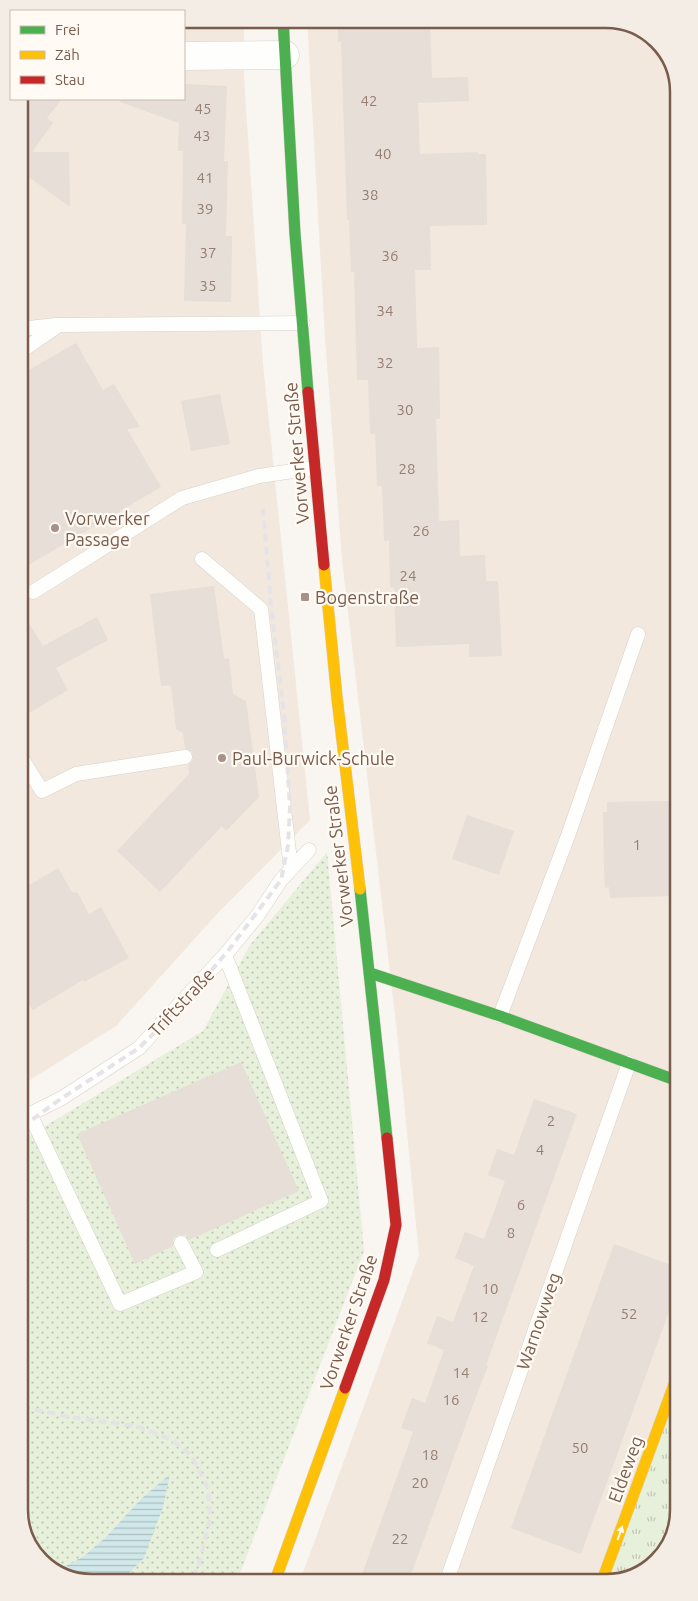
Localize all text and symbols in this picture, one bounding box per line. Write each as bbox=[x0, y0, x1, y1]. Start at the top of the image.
legend bbox=[10, 10, 185, 100]
text: Frei bbox=[55, 21, 80, 38]
text: Zäh bbox=[55, 46, 80, 63]
text: Stau bbox=[55, 71, 85, 88]
house number: 42 bbox=[361, 92, 377, 109]
house number: 45 bbox=[195, 100, 211, 117]
house number: 43 bbox=[194, 127, 210, 144]
house number: 40 bbox=[375, 145, 391, 162]
house number: 41 bbox=[197, 169, 213, 186]
house number: 38 bbox=[362, 186, 378, 203]
house number: 39 bbox=[197, 200, 213, 217]
house number: 37 bbox=[200, 244, 216, 261]
house number: 36 bbox=[382, 247, 398, 264]
house number: 35 bbox=[200, 277, 216, 294]
house number: 34 bbox=[377, 302, 393, 319]
house number: 32 bbox=[377, 354, 393, 371]
street label: Vorwerker Straße bbox=[280, 381, 312, 525]
house number: 30 bbox=[397, 401, 413, 418]
house number: 28 bbox=[399, 460, 415, 477]
place label: Vorwerker Passage bbox=[65, 508, 150, 549]
marker: Vorwerker Passage bbox=[49, 522, 61, 534]
house number: 26 bbox=[413, 522, 429, 539]
house number: 24 bbox=[400, 567, 416, 584]
place label: Bogenstraße bbox=[315, 587, 419, 607]
marker: Bogenstraße bbox=[299, 591, 311, 603]
place label: Paul-Burwick-Schule bbox=[232, 748, 395, 768]
marker: Paul-Burwick-Schule bbox=[216, 752, 228, 764]
street label: Vorwerker Straße bbox=[319, 784, 357, 928]
house number: 1 bbox=[633, 836, 641, 853]
street label: Triftstraße bbox=[144, 964, 218, 1040]
house number: 2 bbox=[547, 1112, 555, 1129]
house number: 4 bbox=[536, 1141, 544, 1158]
house number: 6 bbox=[517, 1196, 525, 1213]
house number: 8 bbox=[507, 1224, 515, 1241]
street label: Vorwerker Straße bbox=[315, 1252, 381, 1392]
street label: Warnowweg bbox=[512, 1270, 564, 1372]
house number: 10 bbox=[482, 1280, 498, 1297]
house number: 52 bbox=[621, 1305, 637, 1322]
house number: 12 bbox=[472, 1308, 488, 1325]
house number: 14 bbox=[453, 1364, 469, 1381]
house number: 16 bbox=[443, 1391, 459, 1408]
street label: Eldeweg bbox=[604, 1433, 646, 1505]
house number: 50 bbox=[572, 1439, 588, 1456]
house number: 18 bbox=[422, 1446, 438, 1463]
house number: 20 bbox=[412, 1474, 428, 1491]
one-way arrow bbox=[617, 1525, 624, 1540]
house number: 22 bbox=[392, 1530, 408, 1547]

